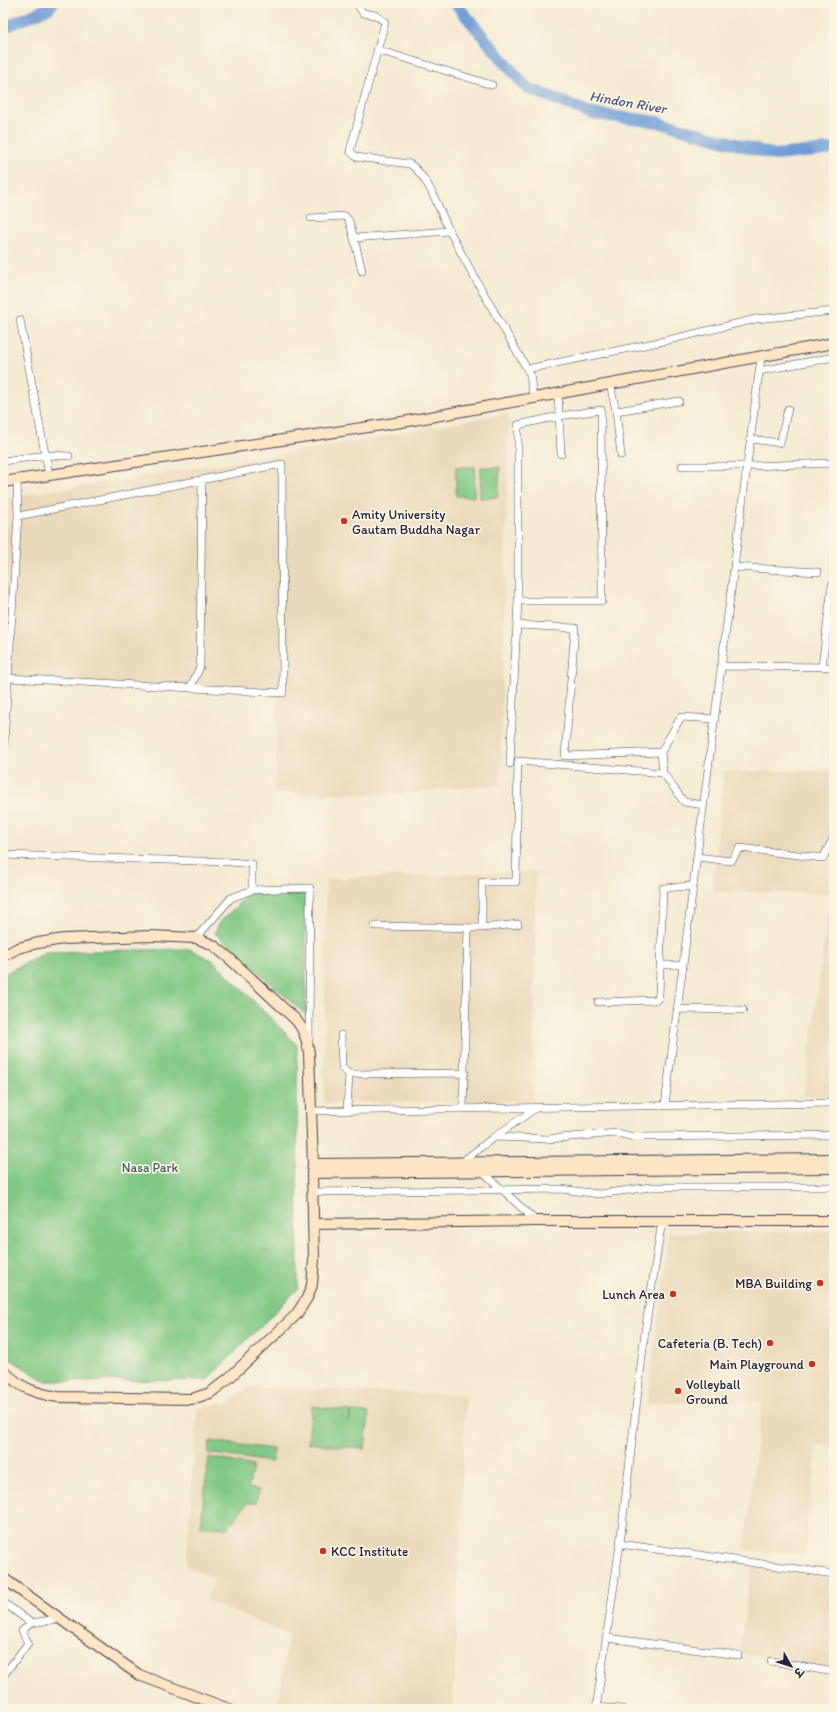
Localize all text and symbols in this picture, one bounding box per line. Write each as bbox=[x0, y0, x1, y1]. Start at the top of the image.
water label: Hindon River bbox=[588, 87, 669, 118]
place label: Amity University Gautam Buddha Nagar bbox=[352, 507, 481, 537]
marker: Amity University Gautam Buddha Nagar bbox=[339, 516, 349, 526]
park label: Nasa Park bbox=[122, 1160, 178, 1175]
place label: MBA Building bbox=[735, 1276, 812, 1291]
marker: MBA Building bbox=[815, 1278, 825, 1288]
place label: Lunch Area bbox=[602, 1287, 666, 1302]
marker: Lunch Area bbox=[668, 1289, 678, 1299]
place label: Cafeteria (B. Tech) bbox=[658, 1336, 762, 1351]
marker: Cafeteria (B. Tech) bbox=[765, 1338, 775, 1348]
place label: Main Playground bbox=[710, 1357, 804, 1372]
marker: Main Playground bbox=[807, 1359, 817, 1369]
place label: Volleyball Ground bbox=[686, 1377, 741, 1407]
marker: Volleyball Ground bbox=[673, 1386, 683, 1396]
place label: KCC Institute bbox=[331, 1544, 408, 1559]
marker: KCC Institute bbox=[318, 1546, 328, 1556]
north arrow bbox=[771, 1646, 811, 1686]
text: उ bbox=[790, 1664, 806, 1680]

